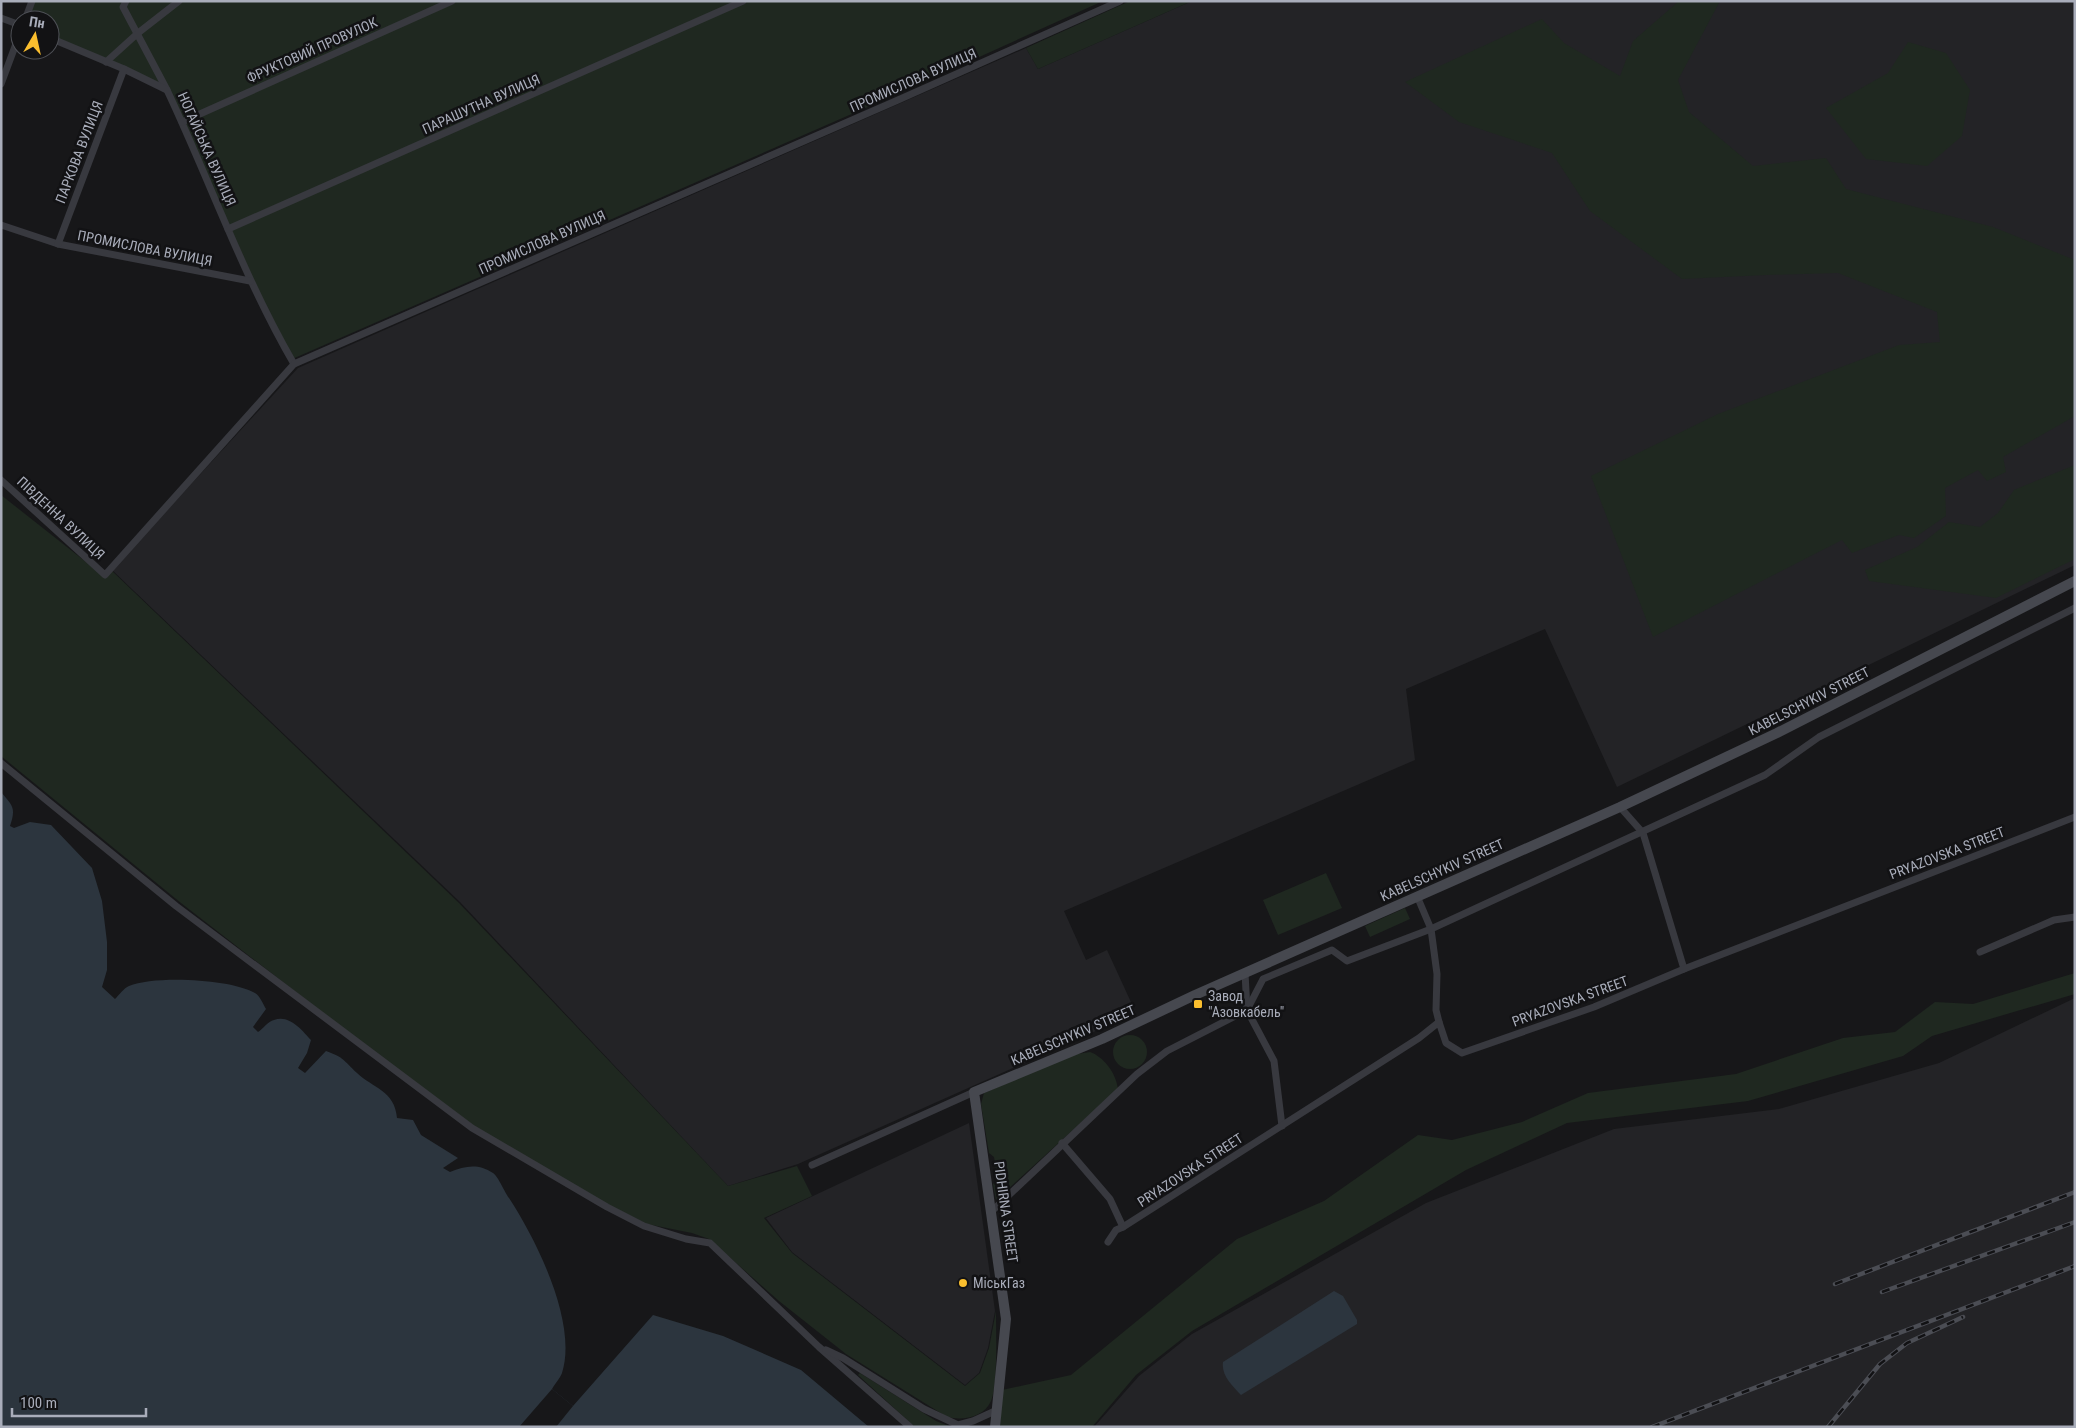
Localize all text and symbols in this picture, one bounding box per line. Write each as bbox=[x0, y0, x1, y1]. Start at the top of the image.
north arrow bbox=[10, 10, 60, 60]
text: Пн bbox=[28, 13, 46, 31]
street label: ФРУКТОВИЙ ПРОВУЛОК bbox=[244, 14, 380, 86]
street label: ПРОМИСЛОВА ВУЛИЦЯ bbox=[847, 45, 979, 115]
street label: ПАРАШУТНА ВУЛИЦЯ bbox=[420, 71, 542, 137]
street label: НОГАЙСЬКА ВУЛИЦЯ bbox=[175, 90, 239, 208]
street label: ПАРКОВА ВУЛИЦЯ bbox=[52, 98, 106, 206]
street label: ПРОМИСЛОВА ВУЛИЦЯ bbox=[476, 207, 608, 277]
street label: ПРОМИСЛОВА ВУЛИЦЯ bbox=[76, 227, 214, 269]
street label: ПІВДЕННА ВУЛИЦЯ bbox=[14, 473, 108, 563]
street label: KABELSCHYKIV STREET bbox=[1746, 664, 1872, 738]
street label: PRYAZOVSKA STREET bbox=[1887, 824, 2007, 882]
street label: KABELSCHYKIV STREET bbox=[1378, 836, 1506, 904]
street label: PRYAZOVSKA STREET bbox=[1510, 973, 1630, 1029]
place label: Завод "Азовкабель" bbox=[1208, 988, 1284, 1020]
marker: Завод "Азовкабель" bbox=[1192, 998, 1204, 1010]
street label: KABELSCHYKIV STREET bbox=[1008, 1002, 1138, 1068]
street label: PRYAZOVSKA STREET bbox=[1134, 1130, 1246, 1210]
street label: PIDHIRNA STREET bbox=[991, 1160, 1021, 1264]
place label: МіськГаз bbox=[973, 1275, 1025, 1291]
marker: МіськГаз bbox=[957, 1277, 969, 1289]
scale bar bbox=[12, 1386, 146, 1418]
text: 100 m bbox=[20, 1394, 57, 1412]

